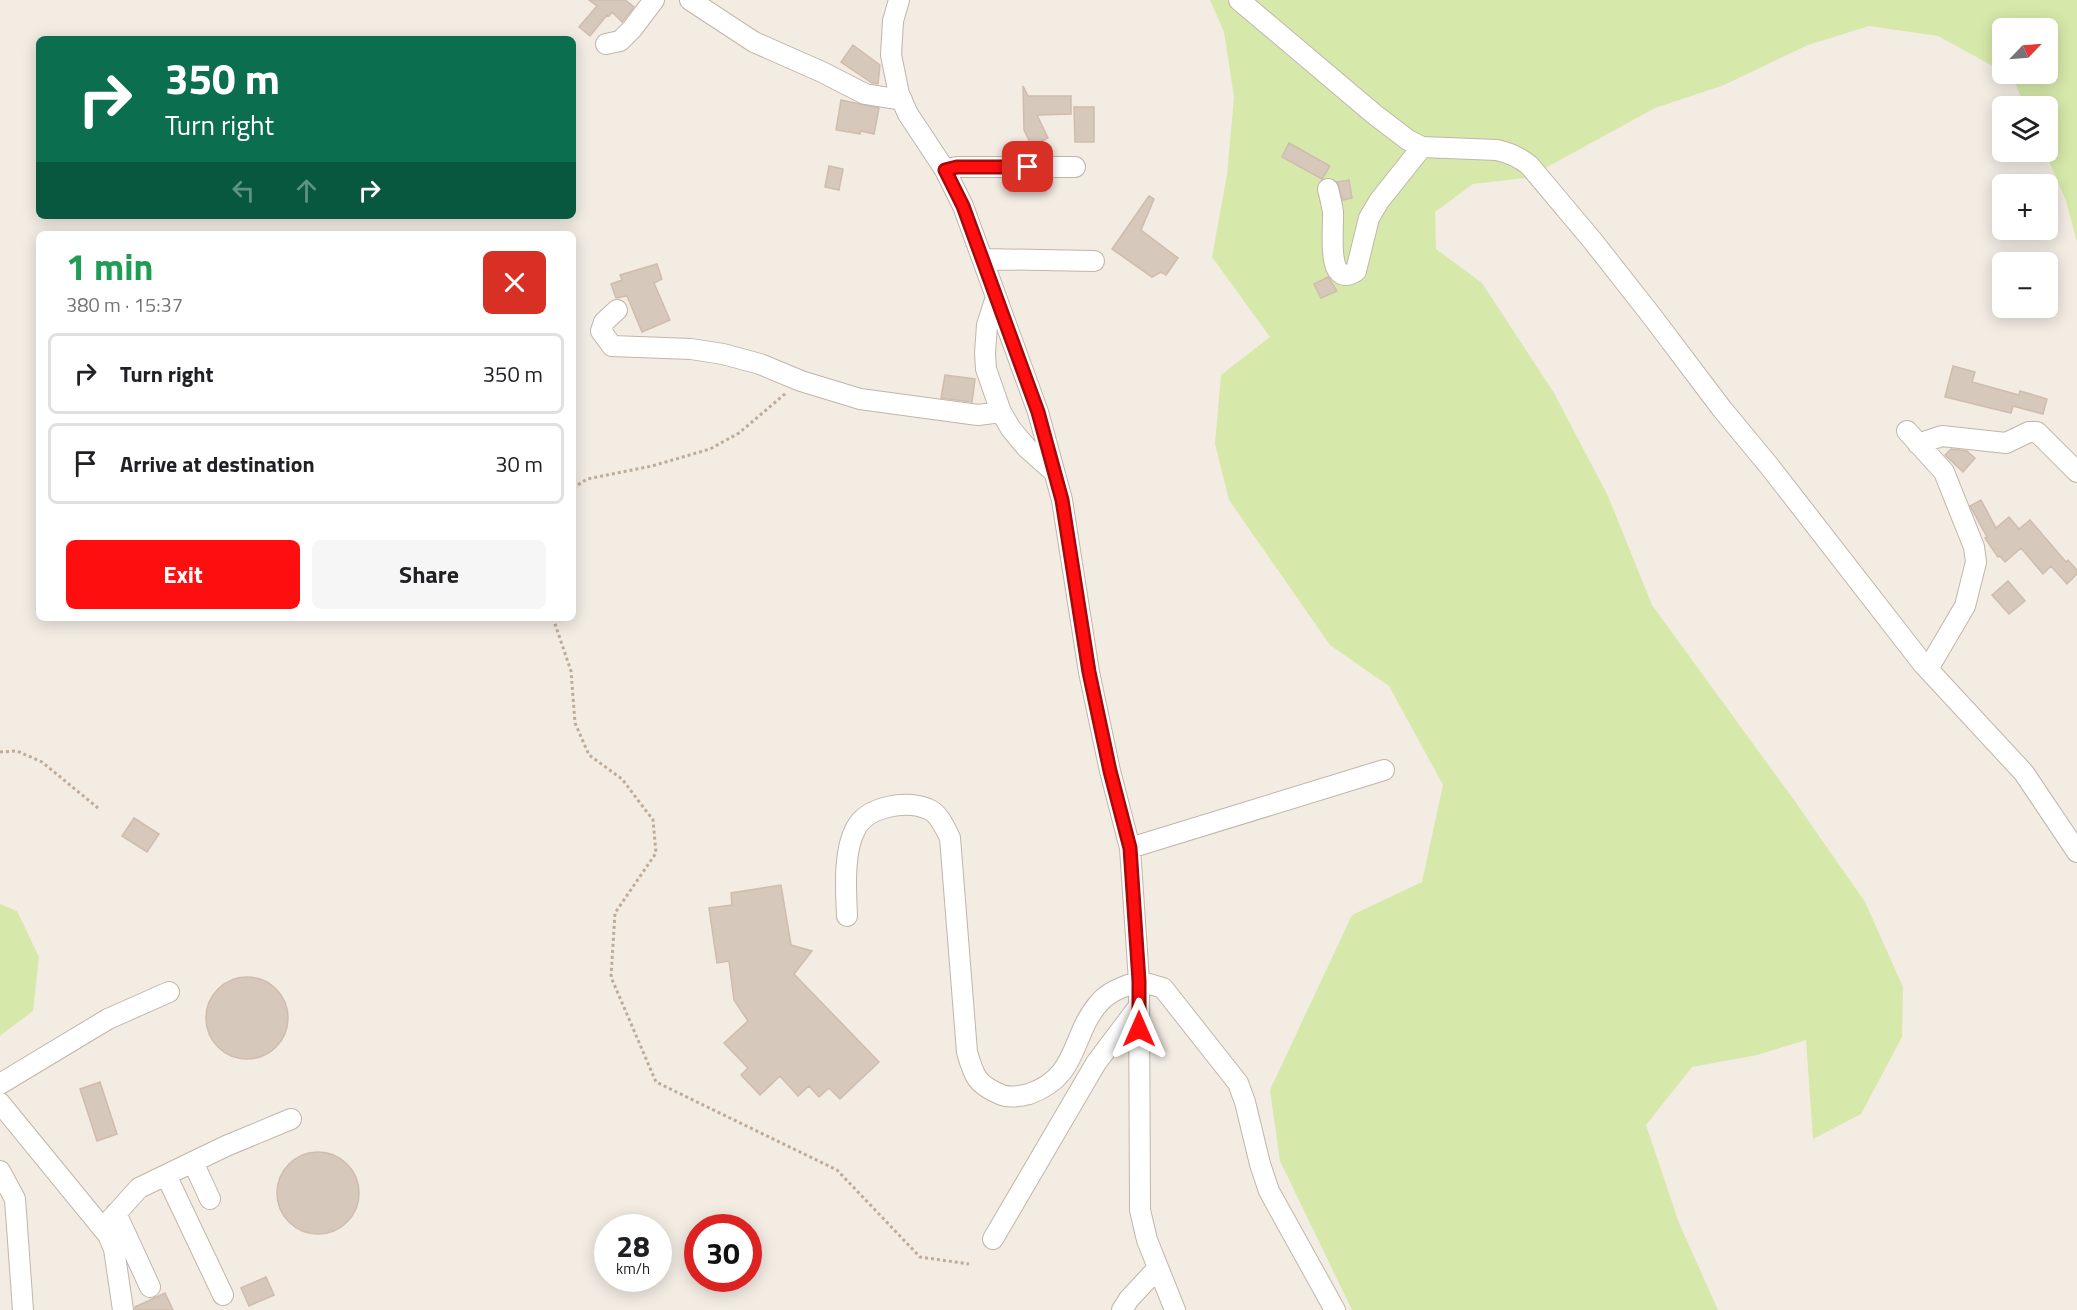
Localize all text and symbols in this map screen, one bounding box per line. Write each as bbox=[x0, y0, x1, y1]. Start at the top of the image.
north arrow bbox=[1992, 18, 2058, 84]
map controls bbox=[1992, 18, 2058, 318]
text: 350 m bbox=[165, 46, 280, 110]
icon: right bbox=[66, 60, 144, 138]
button: layers bbox=[1992, 96, 2058, 162]
text: Turn right bbox=[165, 104, 274, 145]
pin bbox=[1002, 141, 1053, 192]
icon: arrive bbox=[1011, 150, 1044, 183]
icon: left bbox=[227, 174, 260, 207]
icon: ahead bbox=[290, 174, 323, 207]
icon: right bbox=[353, 174, 386, 207]
button: + bbox=[1992, 174, 2058, 240]
text: 1 min bbox=[66, 239, 153, 294]
button: close bbox=[483, 251, 546, 314]
button: − bbox=[1992, 252, 2058, 318]
text: 380 m · 15:37 bbox=[66, 289, 183, 320]
icon: right bbox=[69, 357, 102, 390]
text: Turn right bbox=[120, 357, 214, 391]
text: 350 m bbox=[483, 357, 543, 391]
icon: arrive bbox=[69, 447, 102, 480]
text: Arrive at destination bbox=[120, 447, 315, 481]
text: 30 m bbox=[495, 447, 543, 481]
button: Exit bbox=[66, 540, 300, 609]
button: Share bbox=[312, 540, 546, 609]
position arrow bbox=[1107, 997, 1171, 1061]
speed limit sign: 30 bbox=[684, 1214, 762, 1292]
text: 28 bbox=[616, 1223, 650, 1269]
text: km/h bbox=[616, 1257, 650, 1280]

